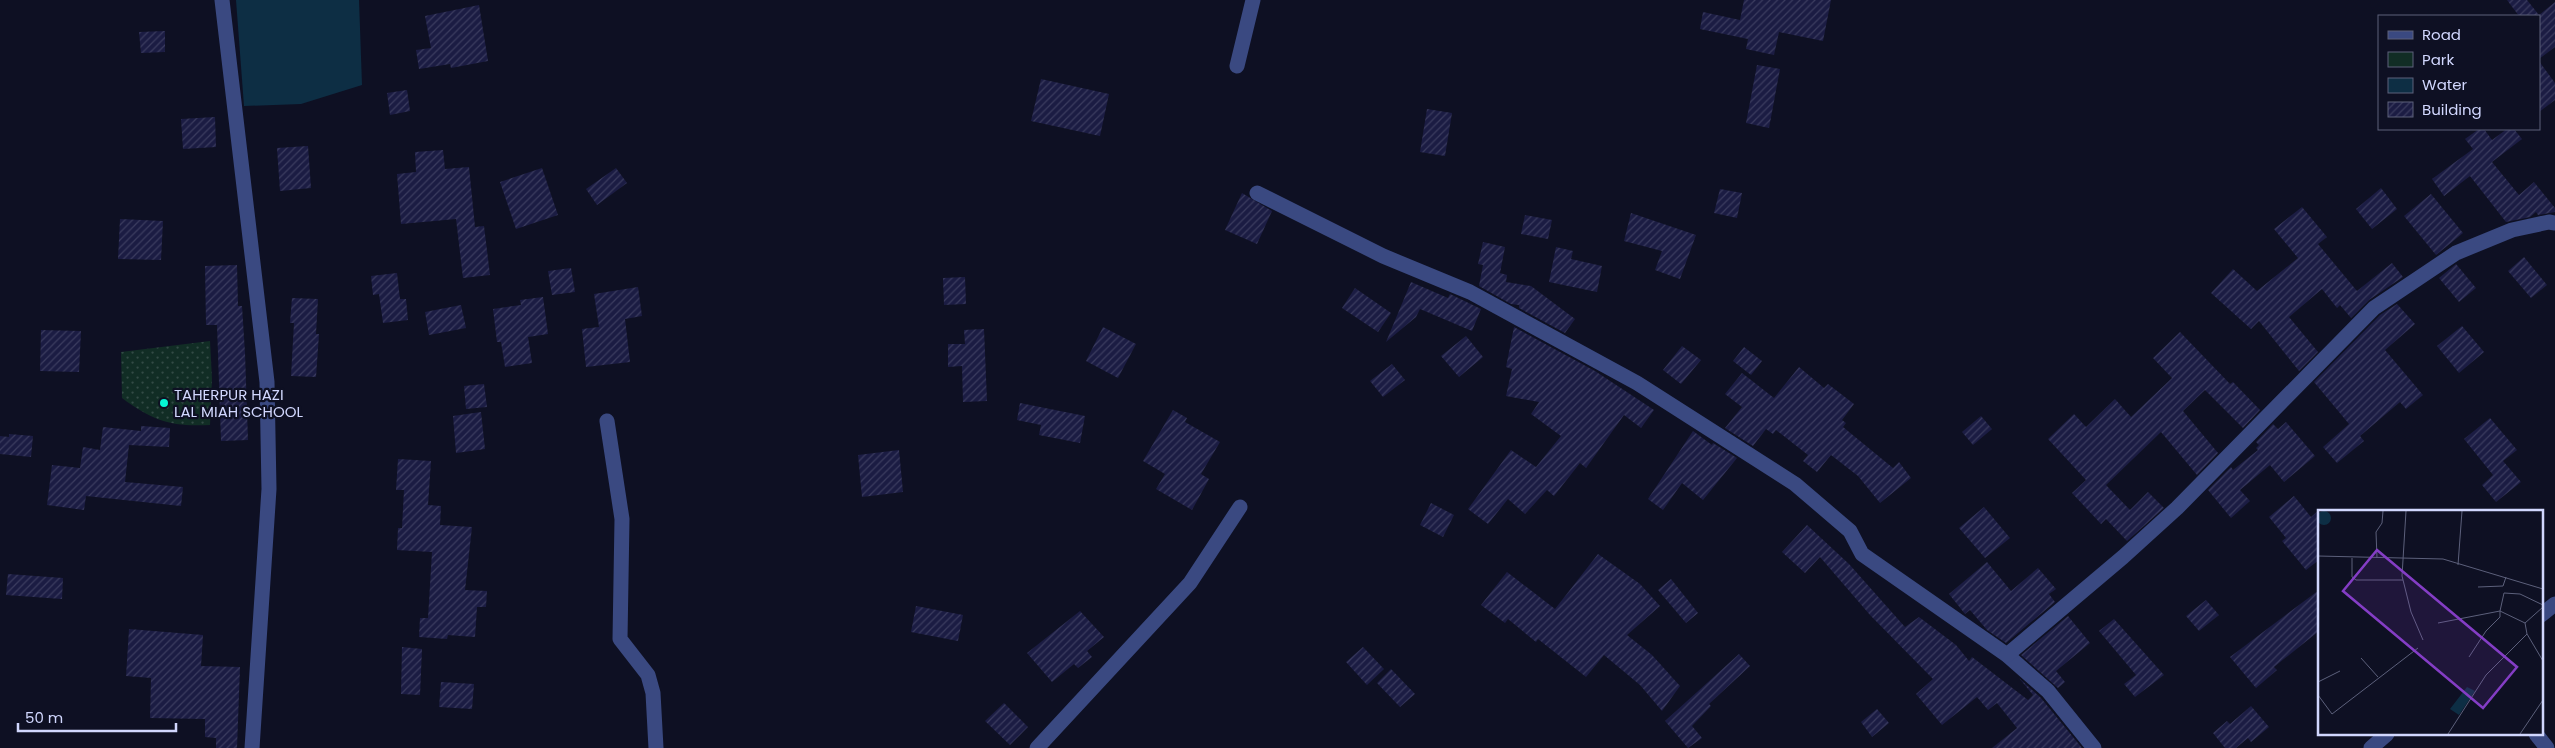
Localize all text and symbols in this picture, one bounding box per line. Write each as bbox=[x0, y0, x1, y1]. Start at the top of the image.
legend bbox=[2378, 15, 2540, 130]
text: Road bbox=[2422, 24, 2461, 45]
text: Park bbox=[2422, 49, 2454, 70]
text: Water bbox=[2422, 74, 2468, 95]
text: Building bbox=[2422, 99, 2482, 120]
place label: TAHERPUR HAZI LAL MIAH SCHOOL bbox=[174, 384, 304, 422]
marker: TAHERPUR HAZI LAL MIAH SCHOOL bbox=[158, 397, 170, 409]
inset map bbox=[2318, 510, 2542, 736]
scale bar bbox=[18, 700, 175, 732]
text: 50 m bbox=[25, 707, 63, 728]

